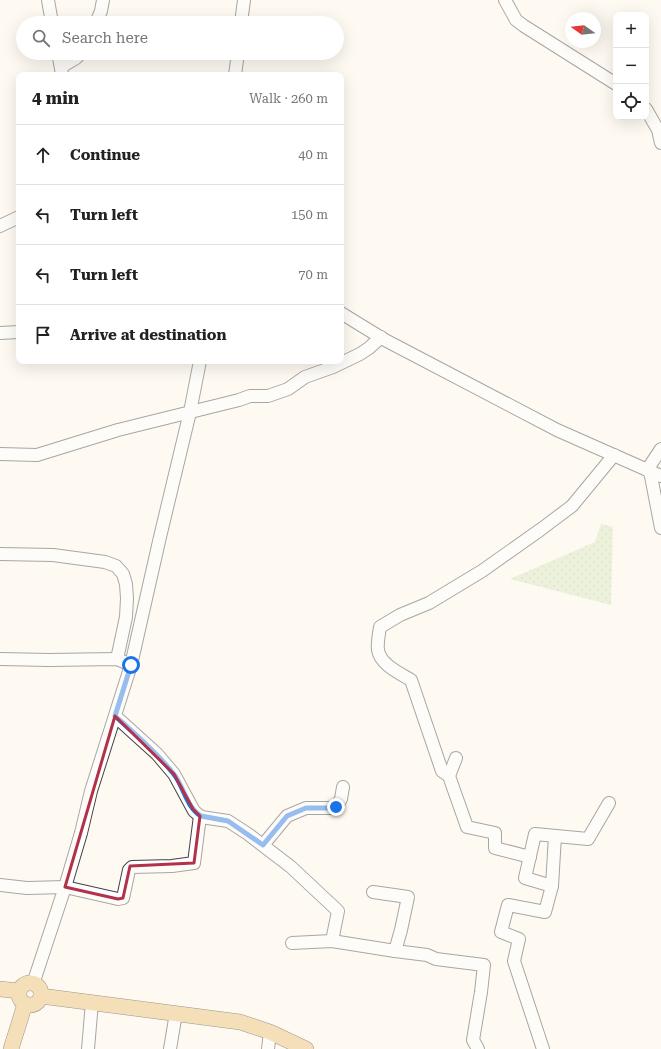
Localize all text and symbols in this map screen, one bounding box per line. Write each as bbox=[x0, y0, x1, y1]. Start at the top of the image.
north arrow bbox=[565, 12, 601, 48]
map controls bbox=[613, 12, 649, 120]
button: + bbox=[613, 12, 649, 48]
search box bbox=[16, 16, 344, 60]
icon: search bbox=[30, 27, 52, 49]
text: Search here bbox=[62, 29, 148, 47]
button: − bbox=[613, 48, 649, 84]
button: locate bbox=[613, 84, 649, 120]
text: 4 min bbox=[32, 88, 79, 108]
text: Walk · 260 m bbox=[249, 91, 328, 106]
icon: ahead bbox=[32, 144, 54, 166]
text: Continue bbox=[70, 146, 140, 164]
text: 40 m bbox=[298, 147, 328, 162]
icon: left bbox=[32, 204, 54, 226]
text: Turn left bbox=[70, 206, 138, 224]
text: 150 m bbox=[291, 207, 328, 222]
icon: left bbox=[32, 264, 54, 286]
text: Turn left bbox=[70, 266, 138, 284]
text: 70 m bbox=[298, 267, 328, 282]
icon: arrive bbox=[32, 324, 54, 346]
text: Arrive at destination bbox=[70, 326, 226, 344]
route start bbox=[122, 656, 140, 674]
route end bbox=[327, 798, 345, 816]

